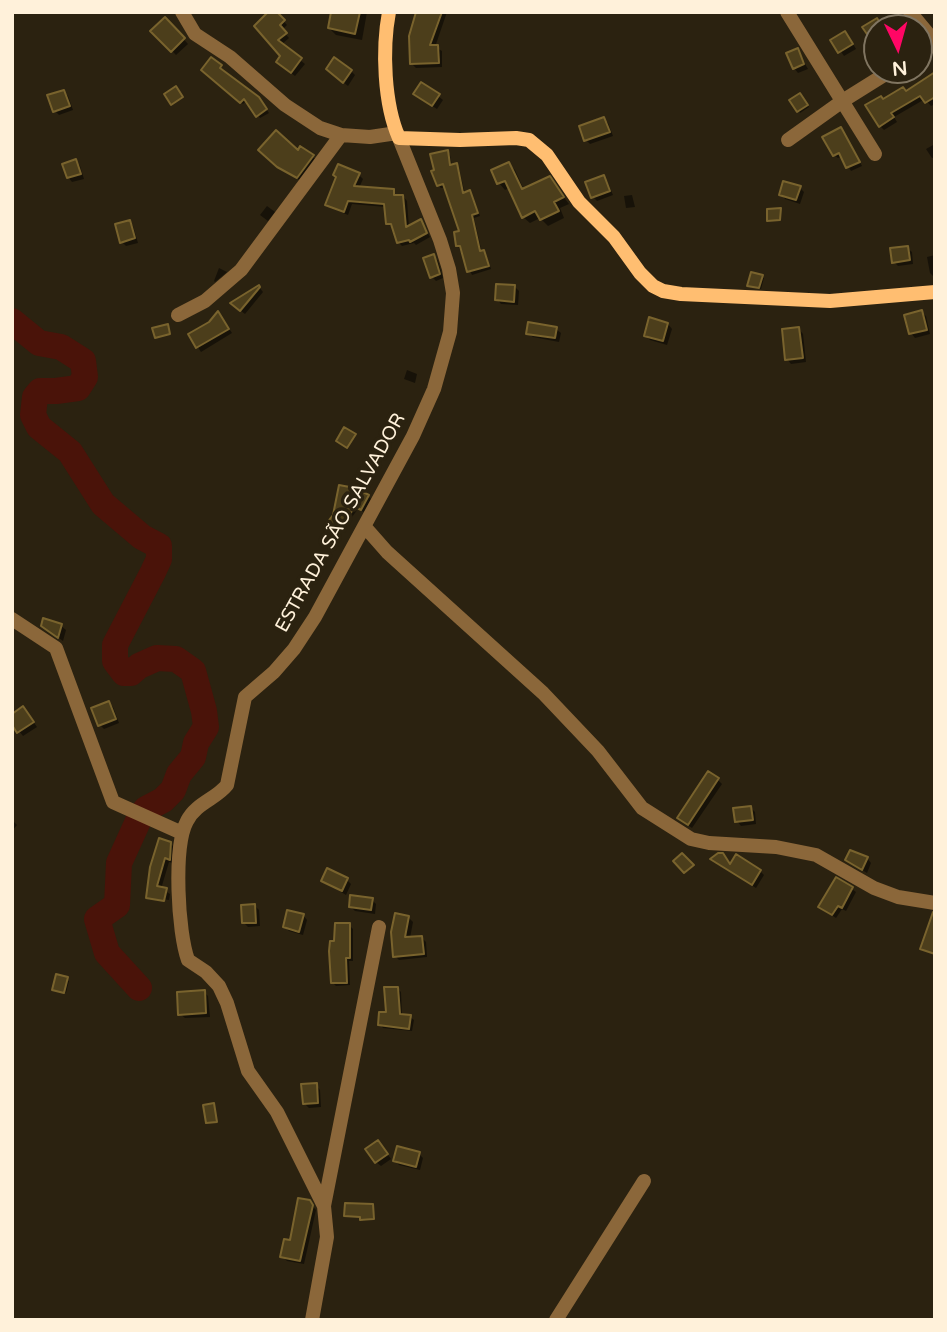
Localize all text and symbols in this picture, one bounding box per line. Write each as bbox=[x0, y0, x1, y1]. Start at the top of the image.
north arrow bbox=[863, 14, 933, 84]
text: N bbox=[891, 56, 908, 80]
street label: ESTRADA SÃO SALVADOR bbox=[271, 409, 411, 637]

